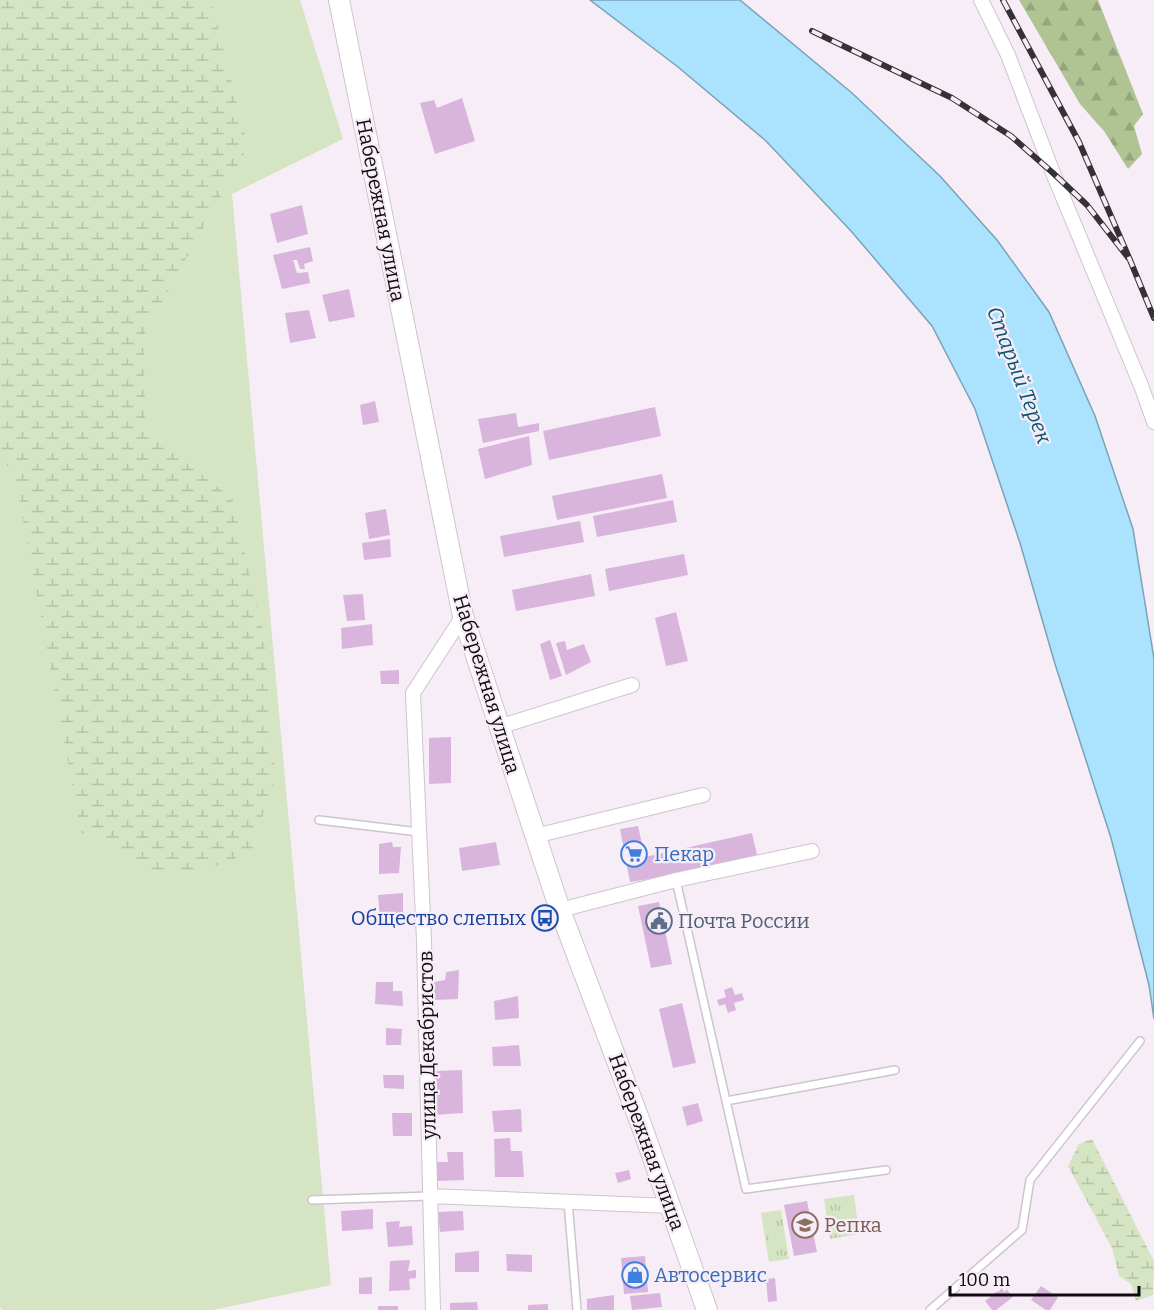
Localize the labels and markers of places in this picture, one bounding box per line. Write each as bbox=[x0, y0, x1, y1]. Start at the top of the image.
supermarket icon: Пекар bbox=[619, 839, 649, 869]
place label: Пекар bbox=[654, 842, 714, 866]
bus stop icon: Общество слепых bbox=[530, 903, 560, 933]
place label: Общество слепых bbox=[351, 906, 526, 930]
public building icon: Почта России bbox=[644, 906, 674, 936]
place label: Почта России bbox=[678, 909, 810, 933]
school or university icon: Репка bbox=[790, 1210, 820, 1240]
place label: Репка bbox=[824, 1213, 882, 1237]
shop icon: Автосервис bbox=[620, 1260, 650, 1290]
place label: Автосервис bbox=[654, 1263, 767, 1287]

